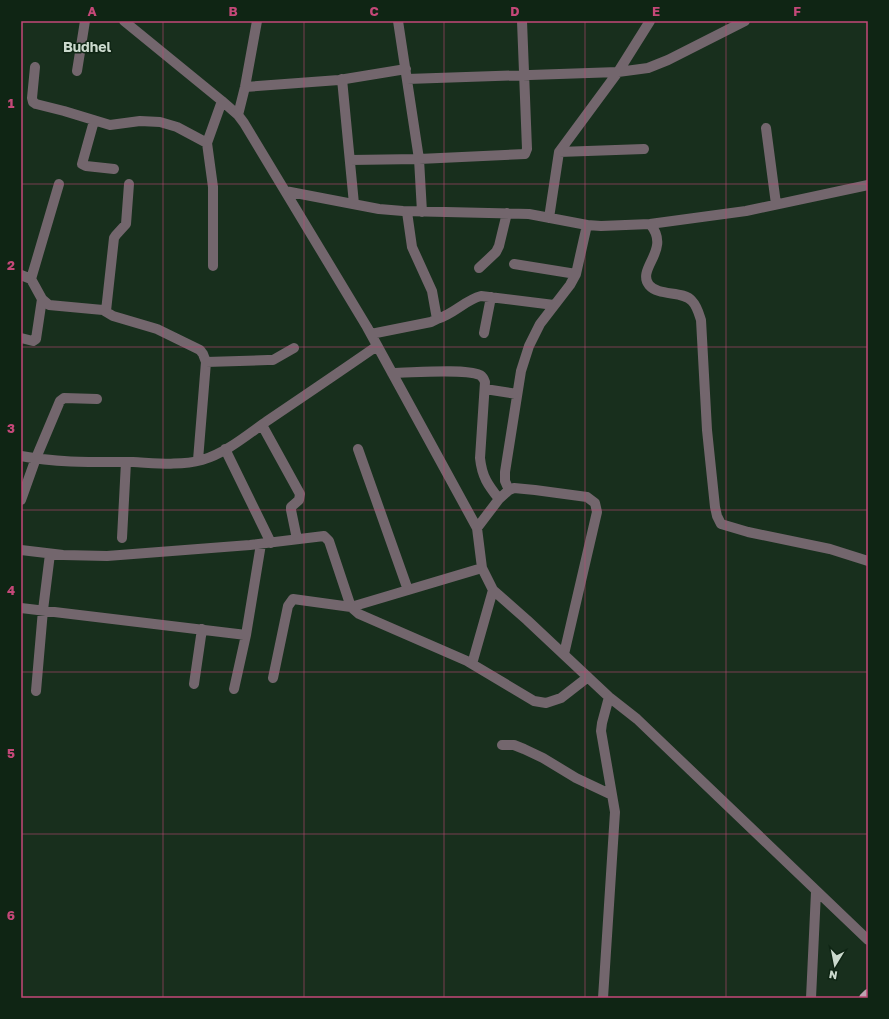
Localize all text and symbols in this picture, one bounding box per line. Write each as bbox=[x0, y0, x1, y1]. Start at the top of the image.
text: A bbox=[87, 3, 97, 19]
text: B bbox=[228, 3, 238, 19]
text: C bbox=[369, 3, 379, 19]
text: D bbox=[510, 3, 520, 19]
text: E bbox=[652, 3, 660, 19]
text: F bbox=[793, 3, 801, 19]
district label: Budhel bbox=[63, 38, 111, 55]
text: 1 bbox=[8, 95, 15, 111]
text: 2 bbox=[7, 257, 15, 273]
text: 3 bbox=[7, 420, 15, 436]
text: 4 bbox=[7, 582, 15, 598]
text: 5 bbox=[7, 745, 15, 761]
text: 6 bbox=[7, 907, 15, 923]
north arrow bbox=[815, 945, 855, 985]
text: N bbox=[828, 968, 838, 982]

